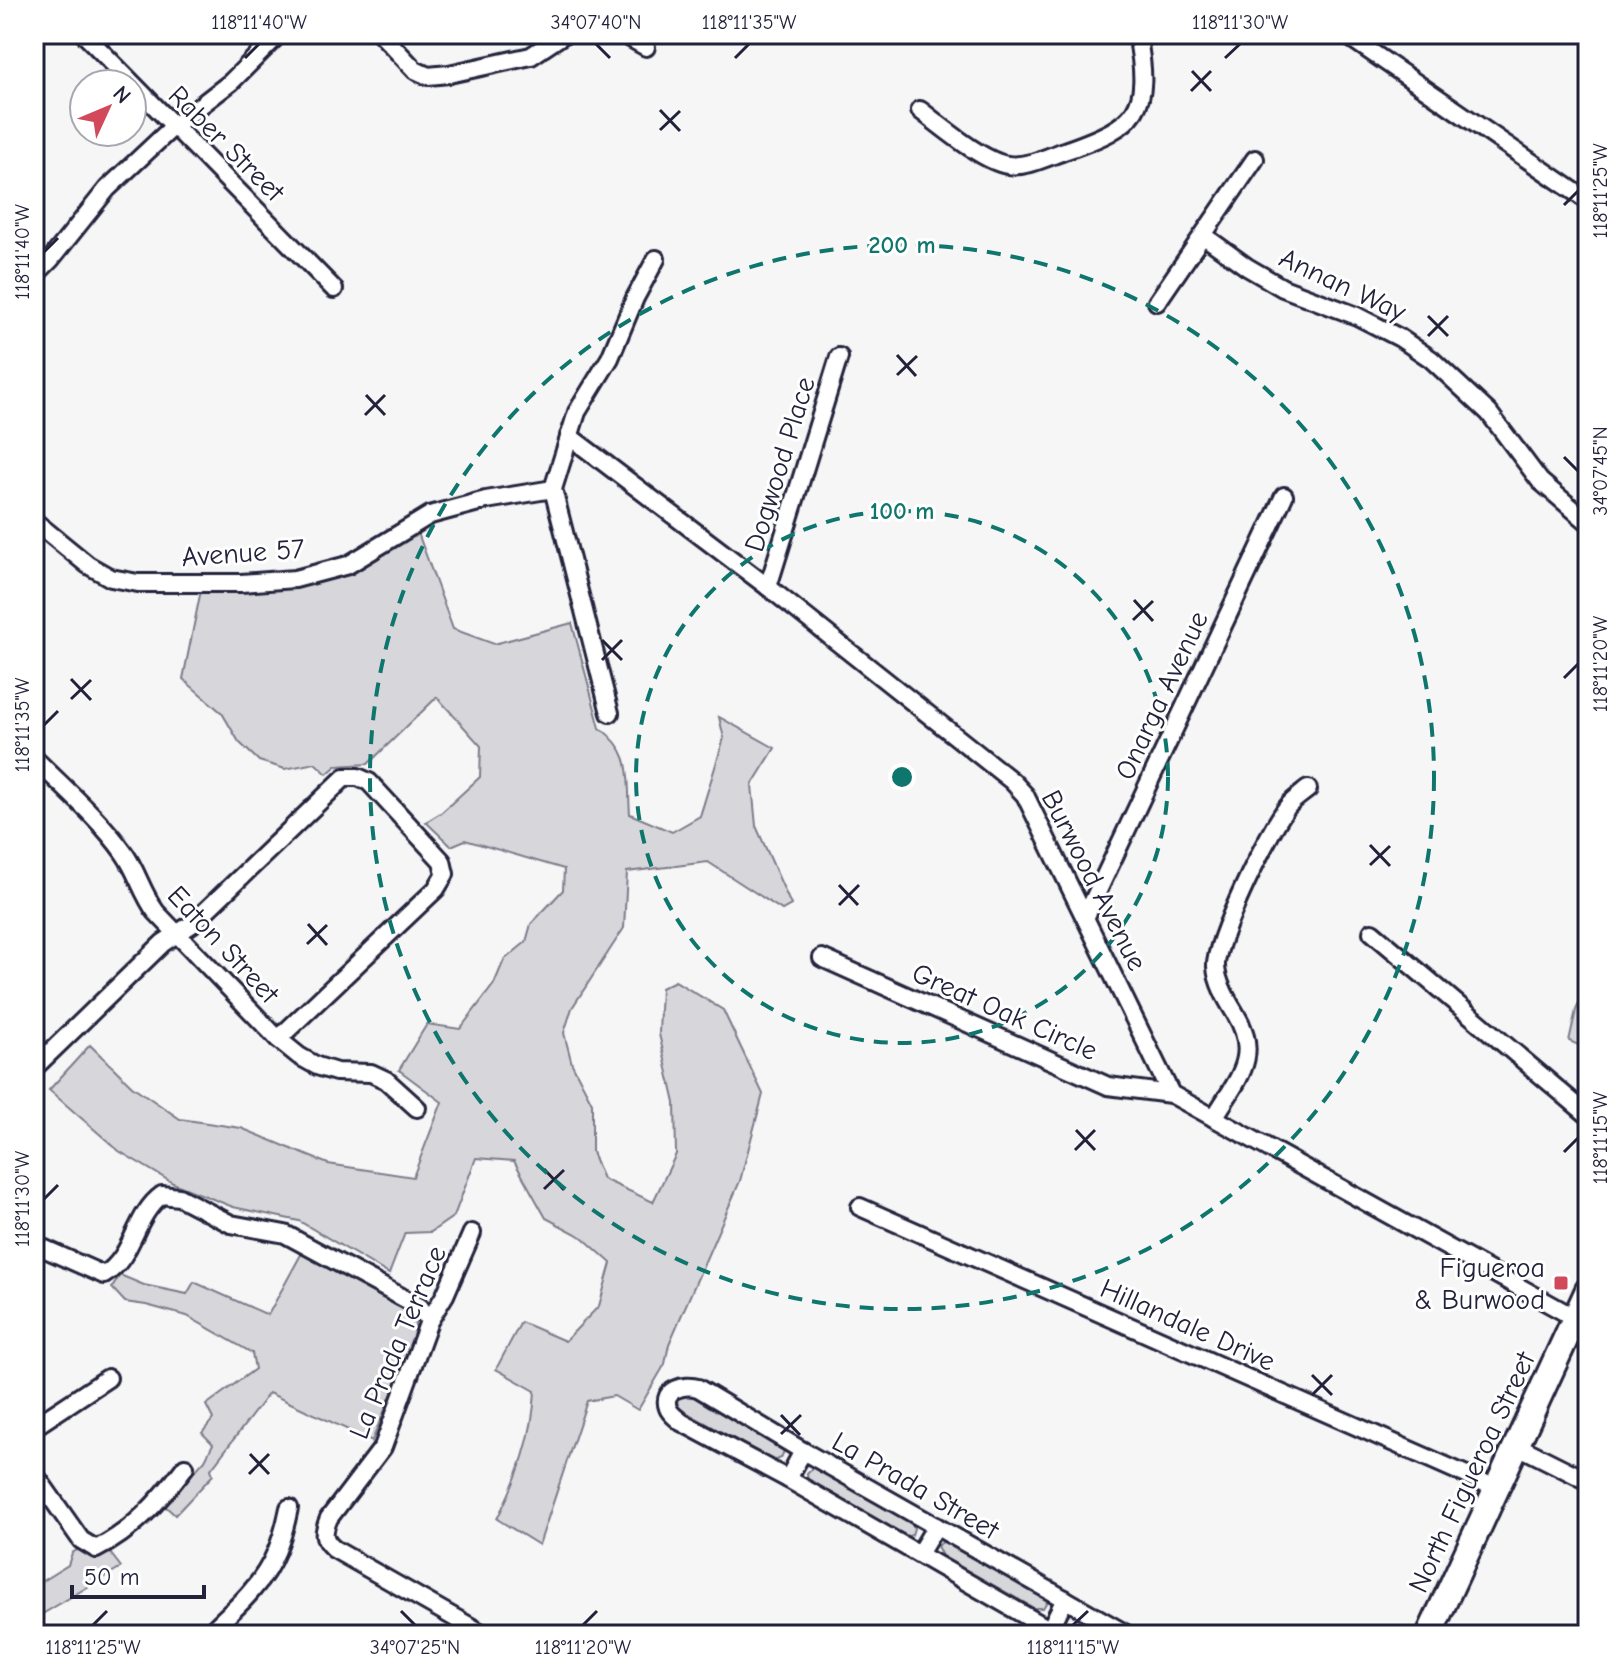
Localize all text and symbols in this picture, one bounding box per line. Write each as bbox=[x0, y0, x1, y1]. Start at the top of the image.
text: 118°11'40"W bbox=[211, 11, 307, 34]
text: 34°07'40"N bbox=[551, 11, 641, 34]
text: 118°11'35"W bbox=[702, 11, 797, 34]
text: 118°11'30"W bbox=[1192, 11, 1289, 34]
north arrow bbox=[68, 68, 148, 148]
street label: Raber Street bbox=[162, 79, 291, 209]
text: N bbox=[107, 81, 136, 109]
text: 118°11'25"W bbox=[1589, 143, 1612, 238]
text: 118°11'40"W bbox=[11, 204, 34, 300]
text: 200 m bbox=[868, 231, 936, 259]
street label: Annan Way bbox=[1274, 242, 1411, 328]
street label: Dogwood Place bbox=[738, 373, 822, 556]
text: 34°07'45"N bbox=[1589, 426, 1612, 516]
text: 100 m bbox=[870, 497, 934, 525]
street label: Avenue 57 bbox=[181, 533, 306, 573]
street label: Onarga Avenue bbox=[1109, 606, 1215, 785]
text: 118°11'20"W bbox=[1589, 615, 1612, 712]
text: 118°11'35"W bbox=[11, 677, 34, 772]
centre of rings bbox=[888, 763, 916, 791]
street label: Burwood Avenue bbox=[1035, 785, 1153, 976]
street label: Eaton Street bbox=[161, 880, 286, 1011]
street label: Great Oak Circle bbox=[907, 957, 1102, 1067]
text: 118°11'15"W bbox=[1589, 1091, 1612, 1184]
text: 118°11'30"W bbox=[11, 1150, 34, 1247]
street label: La Prada Terrace bbox=[343, 1241, 453, 1444]
place label: Figueroa & Burwood bbox=[1414, 1252, 1545, 1316]
street label: Hillandale Drive bbox=[1095, 1272, 1280, 1378]
marker: Figueroa & Burwood bbox=[1552, 1274, 1570, 1292]
street label: North Figueroa Street bbox=[1402, 1346, 1542, 1598]
street label: La Prada Street bbox=[827, 1425, 1005, 1547]
scale bar bbox=[72, 1549, 204, 1599]
text: 50 m bbox=[84, 1563, 140, 1591]
text: 118°11'25"W bbox=[46, 1636, 141, 1659]
text: 34°07'25"N bbox=[370, 1636, 460, 1659]
text: 118°11'20"W bbox=[535, 1636, 632, 1659]
text: 118°11'15"W bbox=[1027, 1636, 1120, 1659]

